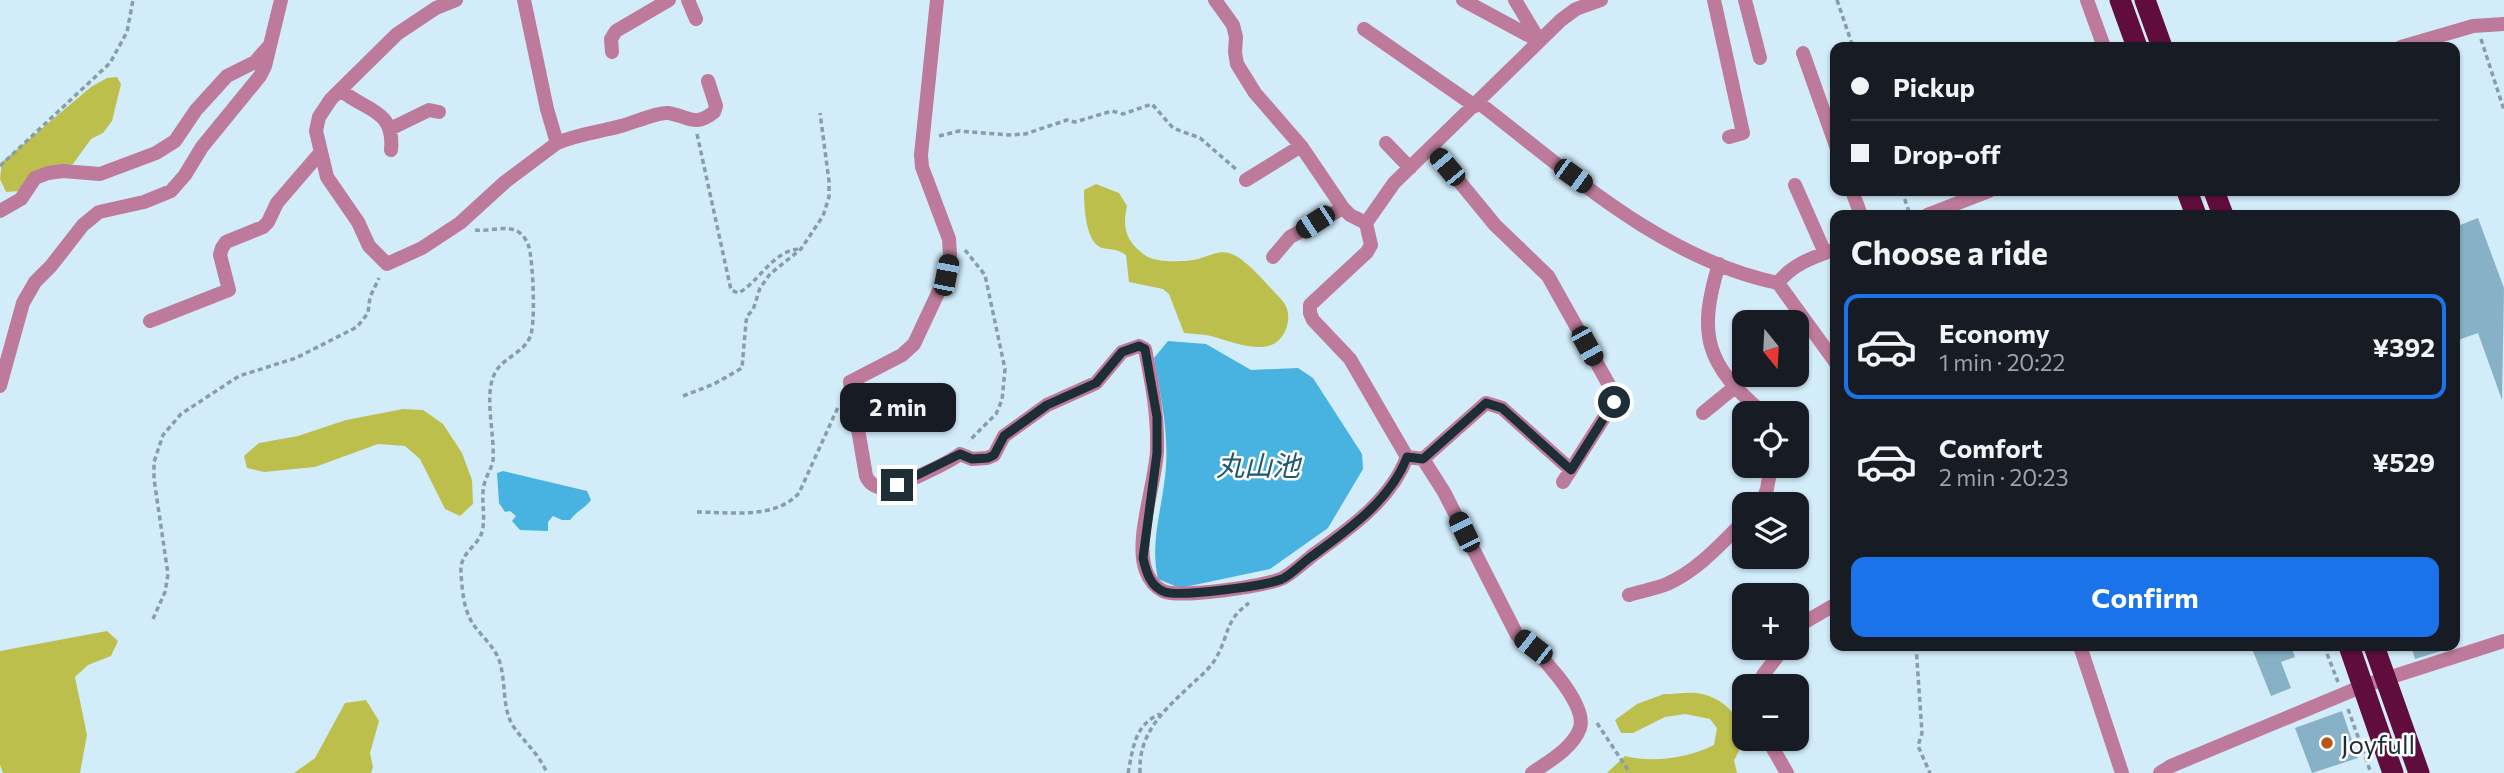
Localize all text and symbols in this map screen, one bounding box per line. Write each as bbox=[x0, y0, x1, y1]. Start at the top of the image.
text: Pickup bbox=[1893, 71, 1975, 102]
text: Drop-off bbox=[1893, 138, 2000, 169]
car bbox=[1426, 144, 1469, 190]
car bbox=[1550, 155, 1597, 197]
car bbox=[1292, 202, 1339, 242]
text: Choose a ride bbox=[1851, 232, 2048, 272]
car bbox=[932, 252, 961, 298]
north arrow bbox=[1732, 310, 1810, 387]
map controls bbox=[1732, 310, 1809, 751]
icon: car bbox=[1855, 315, 1918, 378]
text: Economy bbox=[1939, 317, 2050, 348]
car bbox=[1568, 323, 1607, 369]
text: ¥392 bbox=[2372, 331, 2435, 362]
text: 1 min · 20:22 bbox=[1939, 348, 2065, 376]
callout: 2 min bbox=[839, 384, 955, 433]
route start bbox=[1598, 386, 1630, 418]
text: 2 min bbox=[869, 393, 927, 421]
button: locate bbox=[1732, 401, 1809, 478]
icon: car bbox=[1855, 430, 1918, 493]
text: Comfort bbox=[1939, 432, 2042, 463]
text: ¥529 bbox=[2372, 446, 2435, 477]
water label: 丸山池 bbox=[1216, 448, 1303, 482]
text: 2 min · 20:23 bbox=[1939, 463, 2069, 491]
route end bbox=[881, 469, 913, 501]
button: layers bbox=[1732, 492, 1809, 569]
car bbox=[1446, 509, 1483, 555]
button: Confirm bbox=[1851, 557, 2439, 637]
button: + bbox=[1732, 583, 1809, 660]
car bbox=[1510, 626, 1557, 668]
button: − bbox=[1732, 674, 1809, 751]
place label: Joyfull bbox=[2341, 728, 2415, 759]
marker: Joyfull bbox=[2319, 735, 2335, 751]

